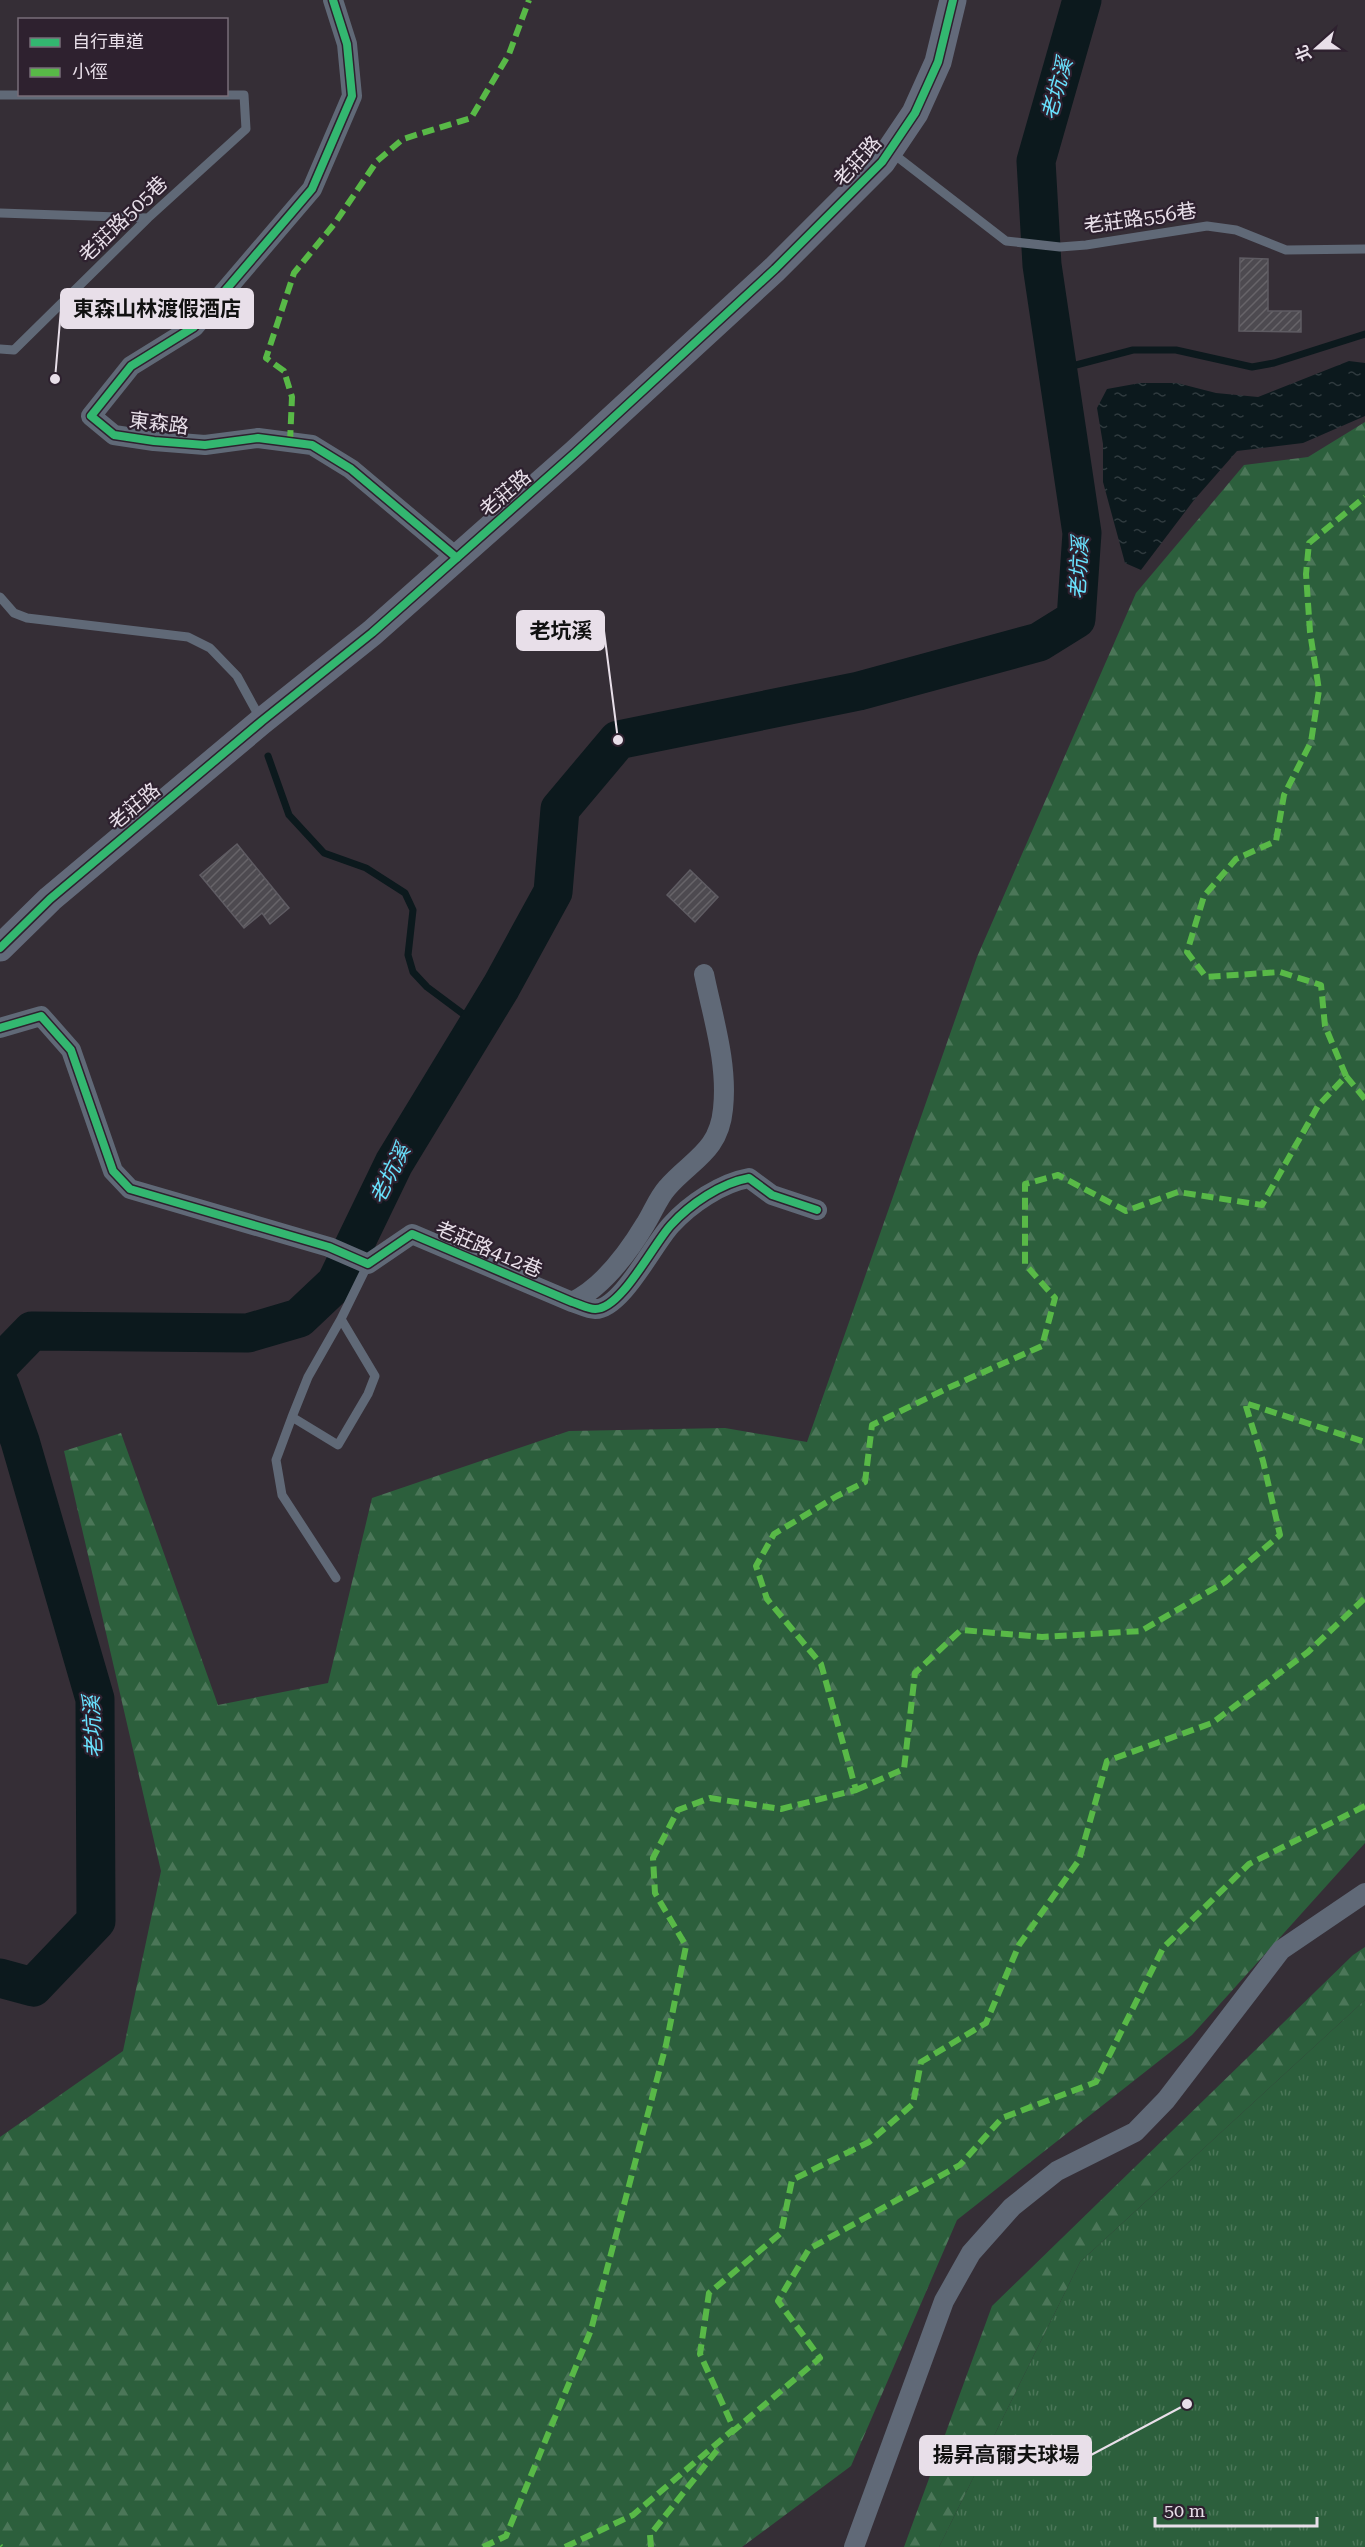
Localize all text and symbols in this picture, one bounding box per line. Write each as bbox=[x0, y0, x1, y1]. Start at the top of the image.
legend bbox=[18, 18, 228, 96]
north arrow bbox=[1287, 18, 1347, 78]
text: 自行車道 bbox=[72, 31, 144, 52]
text: 北 bbox=[1292, 42, 1315, 64]
water label: 老坑溪 bbox=[1037, 53, 1078, 123]
text: 小徑 bbox=[72, 61, 108, 82]
street label: 老莊路 bbox=[828, 131, 886, 191]
street label: 老莊路505巷 bbox=[74, 171, 172, 267]
street label: 老莊路556巷 bbox=[1082, 198, 1198, 238]
callout: 東森山林渡假酒店 bbox=[61, 289, 253, 328]
text: 東森山林渡假酒店 bbox=[73, 297, 241, 321]
street label: 東森路 bbox=[128, 407, 190, 439]
street label: 老莊路 bbox=[474, 464, 536, 522]
water label: 老坑溪 bbox=[1065, 533, 1093, 600]
callout: 老坑溪 bbox=[517, 611, 604, 650]
text: 老坑溪 bbox=[530, 619, 593, 643]
street label: 老莊路 bbox=[103, 778, 165, 834]
water label: 老坑溪 bbox=[365, 1138, 416, 1208]
street label: 老莊路412巷 bbox=[432, 1216, 546, 1282]
water label: 老坑溪 bbox=[79, 1692, 107, 1759]
callout: 揚昇高爾夫球場 bbox=[920, 2436, 1091, 2475]
text: 揚昇高爾夫球場 bbox=[933, 2443, 1080, 2467]
scale bar bbox=[1155, 2490, 1317, 2528]
text: 50 m bbox=[1164, 2500, 1205, 2521]

